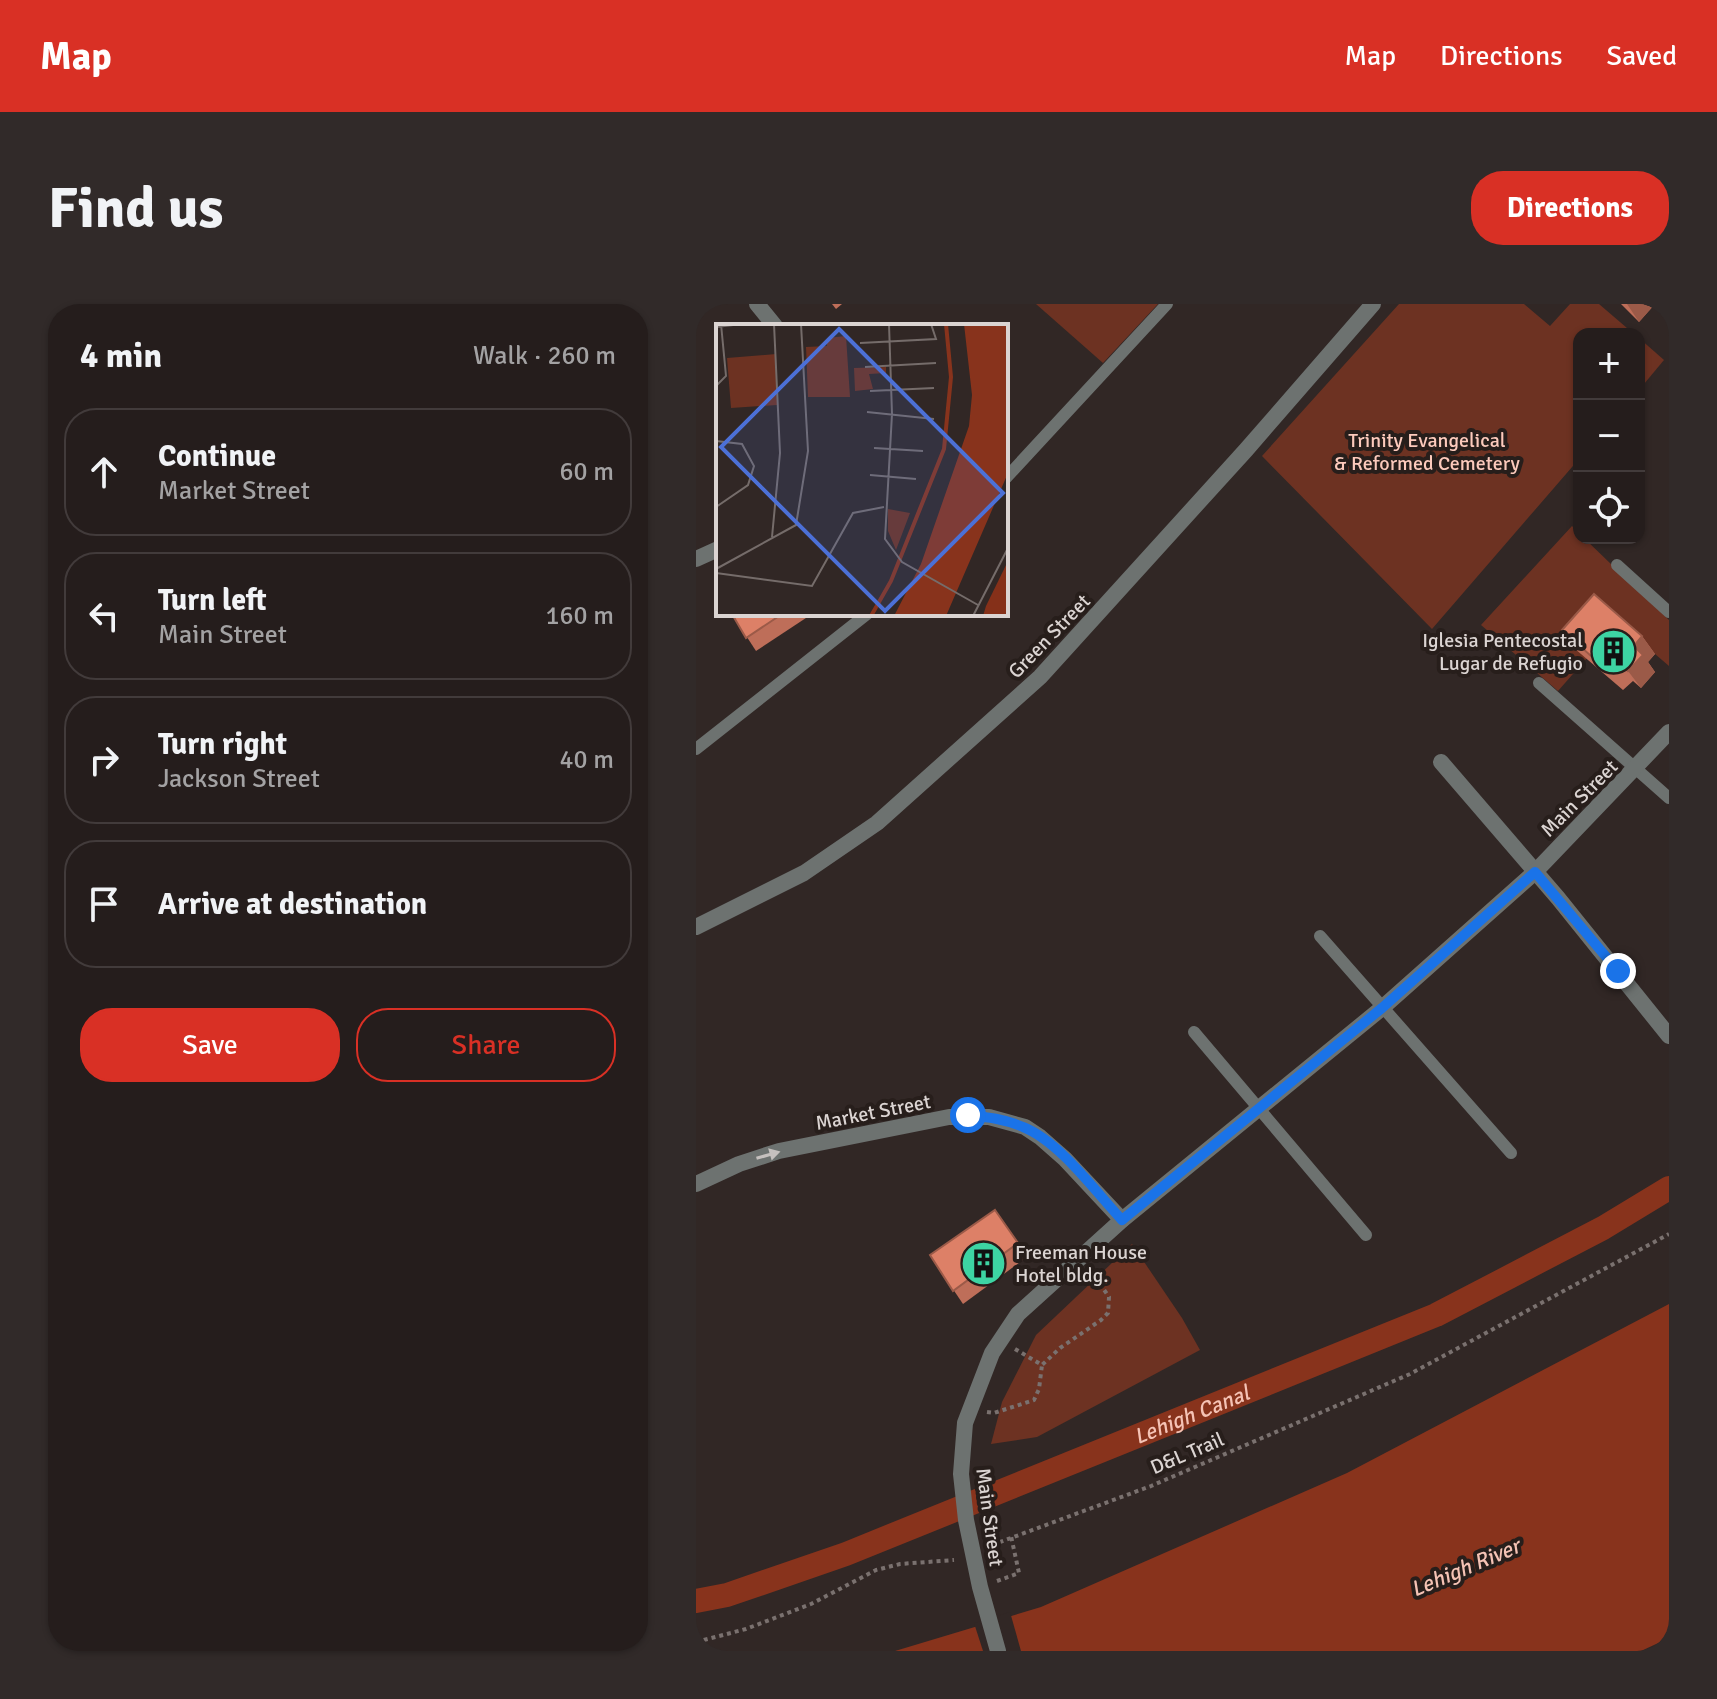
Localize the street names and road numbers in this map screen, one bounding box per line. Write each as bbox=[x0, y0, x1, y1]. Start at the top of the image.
street label: Green Street bbox=[1003, 589, 1096, 684]
street label: Main Street bbox=[1535, 754, 1623, 842]
street label: Market Street bbox=[813, 1089, 933, 1136]
street label: D&L Trail bbox=[1147, 1427, 1228, 1480]
street label: Main Street bbox=[970, 1466, 1009, 1568]

